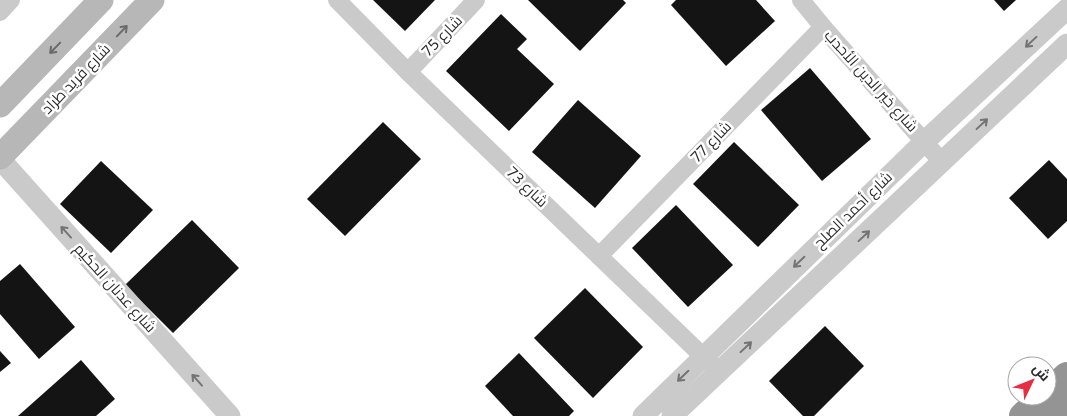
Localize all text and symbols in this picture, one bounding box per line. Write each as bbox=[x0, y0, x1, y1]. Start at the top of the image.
street label: شارع 75 bbox=[417, 10, 467, 62]
one-way arrow bbox=[116, 25, 128, 37]
street label: شارع خير الدين الأحدب bbox=[819, 25, 923, 137]
one-way arrow bbox=[1025, 36, 1038, 48]
street label: شارع فريد طراد bbox=[37, 39, 115, 119]
one-way arrow bbox=[49, 41, 61, 54]
street label: شارع 77 bbox=[686, 116, 736, 168]
one-way arrow bbox=[976, 118, 989, 130]
street label: شارع 73 bbox=[501, 162, 553, 212]
street label: شارع أحمد الصلح bbox=[809, 167, 897, 253]
one-way arrow bbox=[60, 226, 71, 239]
one-way arrow bbox=[858, 230, 870, 242]
street label: شارع عدنان الحكيم bbox=[69, 238, 161, 338]
one-way arrow bbox=[793, 256, 806, 268]
one-way arrow bbox=[739, 341, 752, 353]
north arrow bbox=[1007, 356, 1057, 406]
text: ش bbox=[1029, 359, 1055, 385]
one-way arrow bbox=[677, 369, 689, 381]
one-way arrow bbox=[191, 373, 203, 386]

